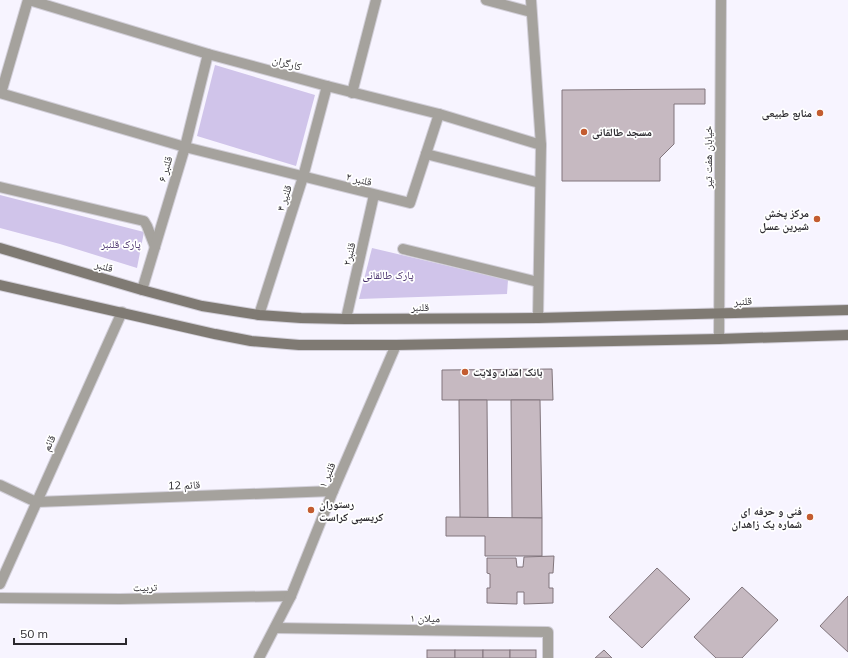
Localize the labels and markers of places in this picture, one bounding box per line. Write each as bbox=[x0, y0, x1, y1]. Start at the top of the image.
place label: منابع طبیعی bbox=[762, 106, 812, 121]
marker: منابع طبیعی bbox=[815, 108, 825, 118]
place label: مسجد طالقانی bbox=[592, 125, 652, 140]
marker: مسجد طالقانی bbox=[579, 127, 589, 137]
place label: مرکز پخش شیرین عسل bbox=[759, 206, 809, 234]
marker: مرکز پخش شیرین عسل bbox=[812, 214, 822, 224]
place label: بانک امداد ولایت bbox=[473, 365, 543, 379]
marker: بانک امداد ولایت bbox=[460, 367, 470, 377]
place label: رستوران کریسپی کراست bbox=[319, 497, 383, 525]
place label: فنی و حرفه ای شماره یک زاهدان bbox=[731, 504, 802, 532]
marker: رستوران کریسپی کراست bbox=[306, 505, 316, 515]
marker: فنی و حرفه ای شماره یک زاهدان bbox=[805, 512, 815, 522]

